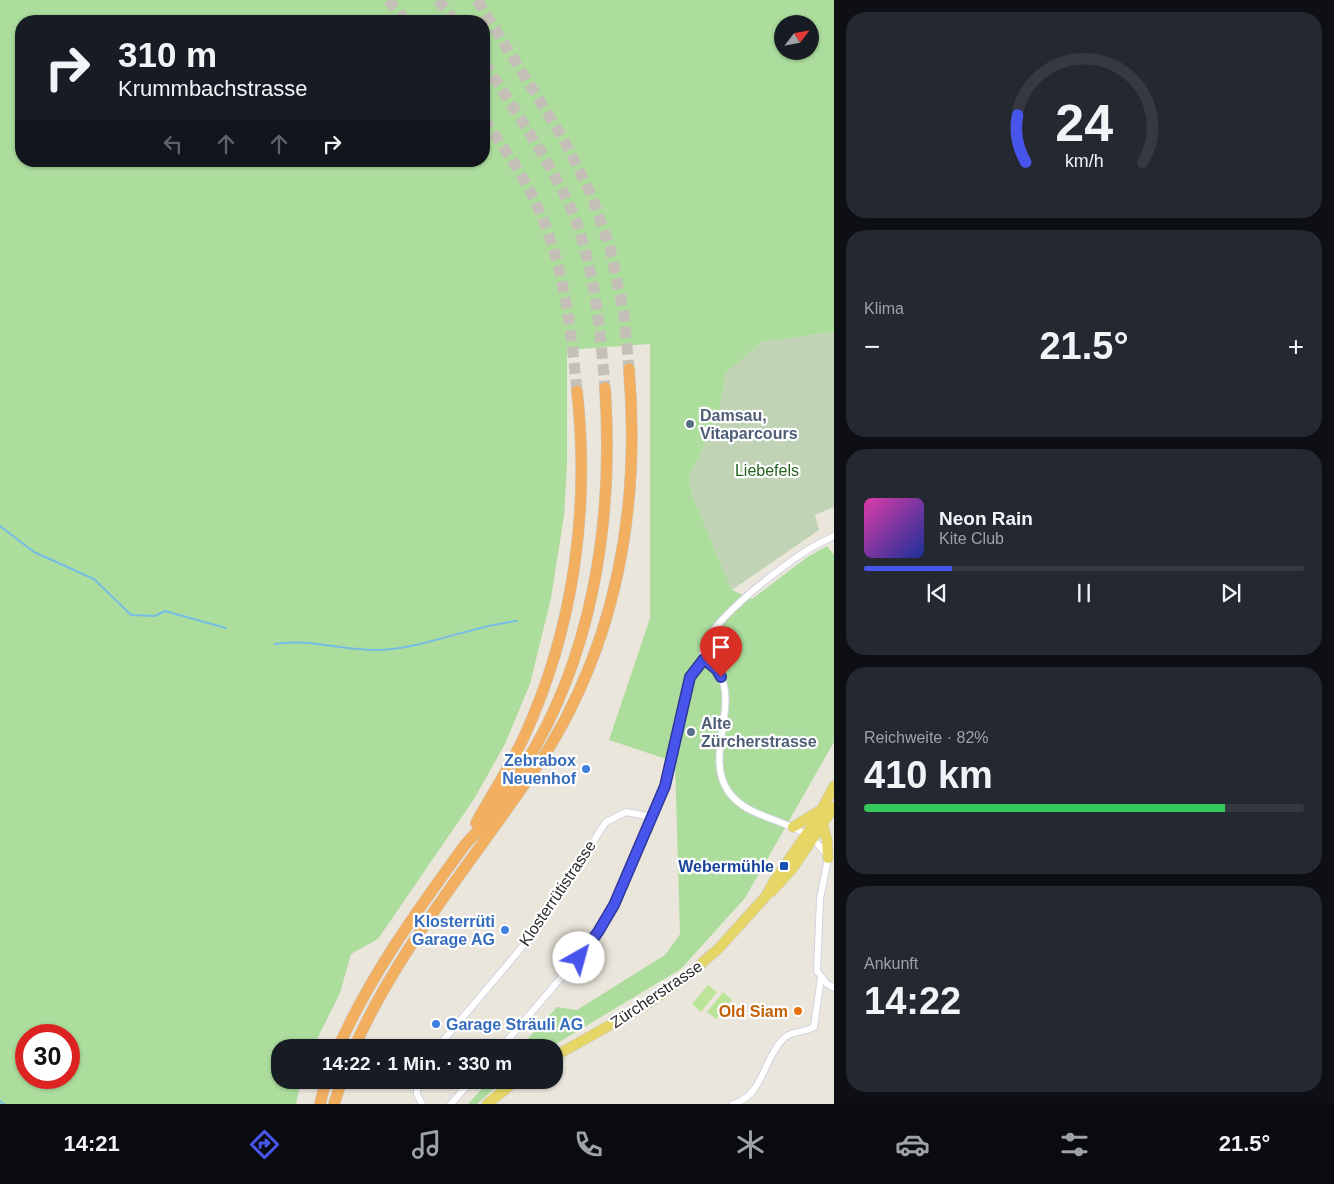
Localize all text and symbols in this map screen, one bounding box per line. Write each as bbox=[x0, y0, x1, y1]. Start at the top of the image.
north arrow bbox=[774, 15, 819, 60]
map controls bbox=[774, 15, 819, 60]
icon: right bbox=[35, 35, 100, 100]
text: 310 m bbox=[118, 35, 217, 74]
text: Krummbachstrasse bbox=[118, 76, 308, 101]
text: 24 bbox=[1055, 94, 1113, 152]
icon: left bbox=[159, 130, 187, 158]
icon: ahead bbox=[212, 130, 240, 158]
icon: ahead bbox=[265, 130, 293, 158]
icon: right bbox=[318, 130, 346, 158]
text: km/h bbox=[1065, 151, 1103, 171]
text: Klima bbox=[864, 300, 904, 317]
text: 21.5° bbox=[1039, 325, 1129, 367]
text: − bbox=[864, 331, 880, 362]
text: + bbox=[1288, 331, 1304, 362]
place label: Damsau, Vitaparcours bbox=[700, 407, 798, 442]
marker: Damsau, Vitaparcours bbox=[684, 418, 696, 430]
park label: Liebefels bbox=[735, 462, 799, 479]
text: Neon Rain bbox=[939, 508, 1033, 529]
text: Kite Club bbox=[939, 530, 1004, 547]
icon: previous bbox=[923, 579, 951, 607]
icon: pause bbox=[1070, 579, 1098, 607]
icon: next bbox=[1217, 579, 1245, 607]
pin bbox=[700, 626, 742, 677]
icon: arrive bbox=[707, 633, 735, 661]
place label: Alte Zürcherstrasse bbox=[701, 715, 817, 750]
marker: Alte Zürcherstrasse bbox=[685, 726, 697, 738]
text: Reichweite · 82% bbox=[864, 729, 989, 746]
place label: Zebrabox Neuenhof bbox=[502, 752, 577, 787]
text: 410 km bbox=[864, 754, 993, 796]
marker: Zebrabox Neuenhof bbox=[580, 763, 592, 775]
street label: Klosterrütistrasse bbox=[516, 837, 599, 949]
place label: Webermühle bbox=[678, 858, 774, 875]
marker: Webermühle bbox=[778, 860, 790, 872]
place label: Klosterrüti Garage AG bbox=[412, 913, 495, 948]
marker: Klosterrüti Garage AG bbox=[499, 924, 511, 936]
position arrow bbox=[552, 931, 604, 983]
text: Ankunft bbox=[864, 955, 918, 972]
street label: Zürcherstrasse bbox=[607, 957, 705, 1031]
text: 14:22 bbox=[864, 980, 961, 1022]
place label: Old Siam bbox=[719, 1003, 788, 1020]
marker: Old Siam bbox=[792, 1005, 804, 1017]
place label: Garage Sträuli AG bbox=[446, 1016, 583, 1033]
marker: Garage Sträuli AG bbox=[430, 1018, 442, 1030]
speed limit sign: 30 bbox=[15, 1024, 80, 1089]
text: 14:22 · 1 Min. · 330 m bbox=[322, 1053, 512, 1074]
icon: directions bbox=[247, 1127, 282, 1162]
icon: music bbox=[409, 1127, 444, 1162]
icon: phone bbox=[571, 1127, 606, 1162]
icon: climate bbox=[733, 1127, 768, 1162]
icon: car bbox=[895, 1127, 930, 1162]
icon: filters bbox=[1057, 1127, 1092, 1162]
text: 14:21 bbox=[64, 1131, 120, 1156]
text: 21.5° bbox=[1219, 1131, 1270, 1156]

